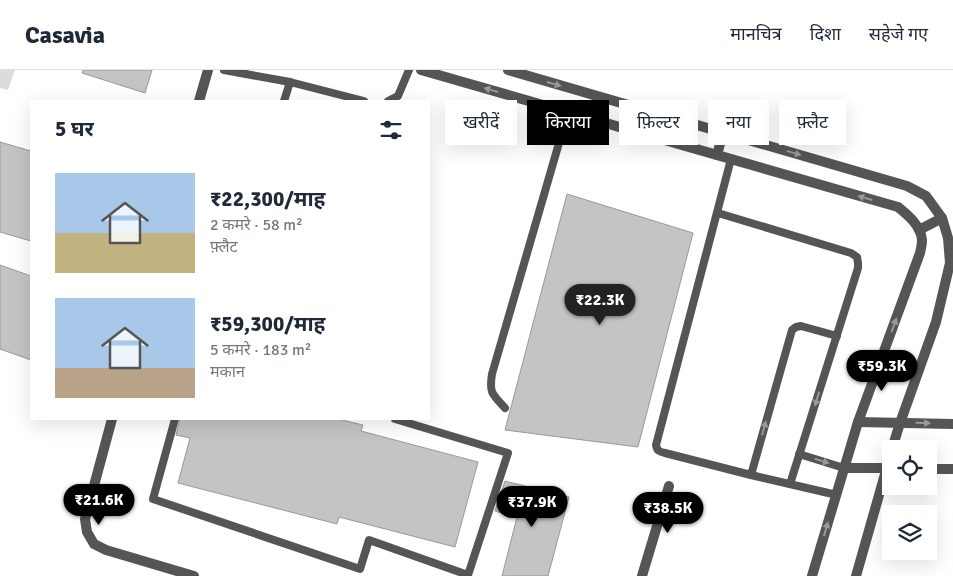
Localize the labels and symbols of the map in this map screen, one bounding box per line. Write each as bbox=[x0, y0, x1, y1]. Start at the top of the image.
one-way arrow bbox=[547, 80, 562, 88]
one-way arrow bbox=[483, 86, 498, 94]
one-way arrow bbox=[787, 150, 802, 158]
one-way arrow bbox=[858, 193, 873, 201]
pin: ₹22.3K bbox=[559, 284, 641, 326]
one-way arrow bbox=[890, 317, 898, 332]
pin: ₹59.3K bbox=[841, 350, 923, 392]
one-way arrow bbox=[812, 391, 820, 406]
one-way arrow bbox=[915, 420, 931, 428]
one-way arrow bbox=[761, 421, 769, 436]
one-way arrow bbox=[815, 457, 830, 465]
pin: ₹21.6K bbox=[58, 484, 140, 526]
pin: ₹37.9K bbox=[491, 486, 573, 528]
pin: ₹38.5K bbox=[627, 492, 709, 534]
one-way arrow bbox=[823, 522, 831, 537]

